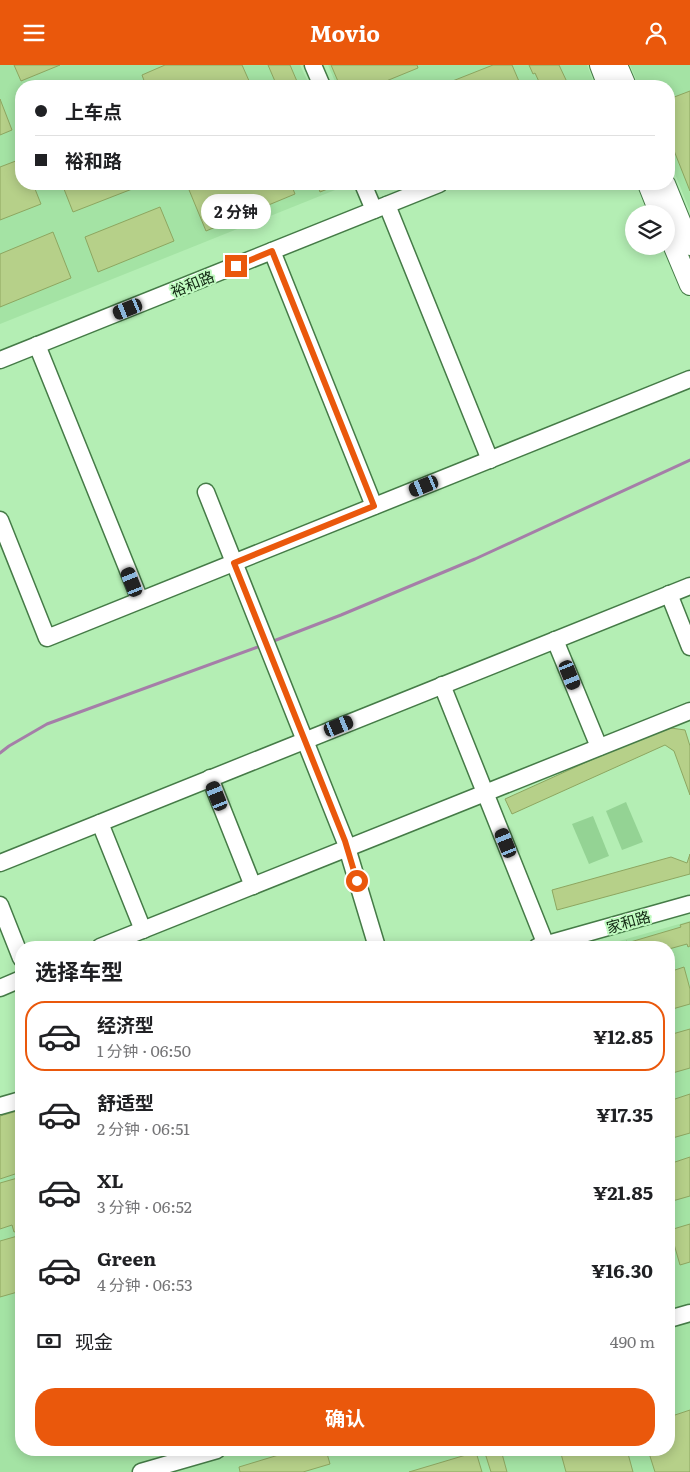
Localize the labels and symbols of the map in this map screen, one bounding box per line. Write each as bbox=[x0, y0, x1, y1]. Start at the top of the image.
callout: 2 分钟 bbox=[201, 193, 271, 229]
route end bbox=[225, 255, 247, 277]
street label: 裕和路 bbox=[167, 264, 217, 302]
car bbox=[111, 296, 144, 322]
car bbox=[407, 473, 440, 499]
car bbox=[119, 565, 144, 599]
car bbox=[557, 658, 582, 692]
car bbox=[322, 713, 355, 739]
car bbox=[204, 779, 229, 813]
car bbox=[493, 826, 518, 860]
route start bbox=[346, 870, 368, 892]
street label: 家和路 bbox=[603, 904, 653, 938]

